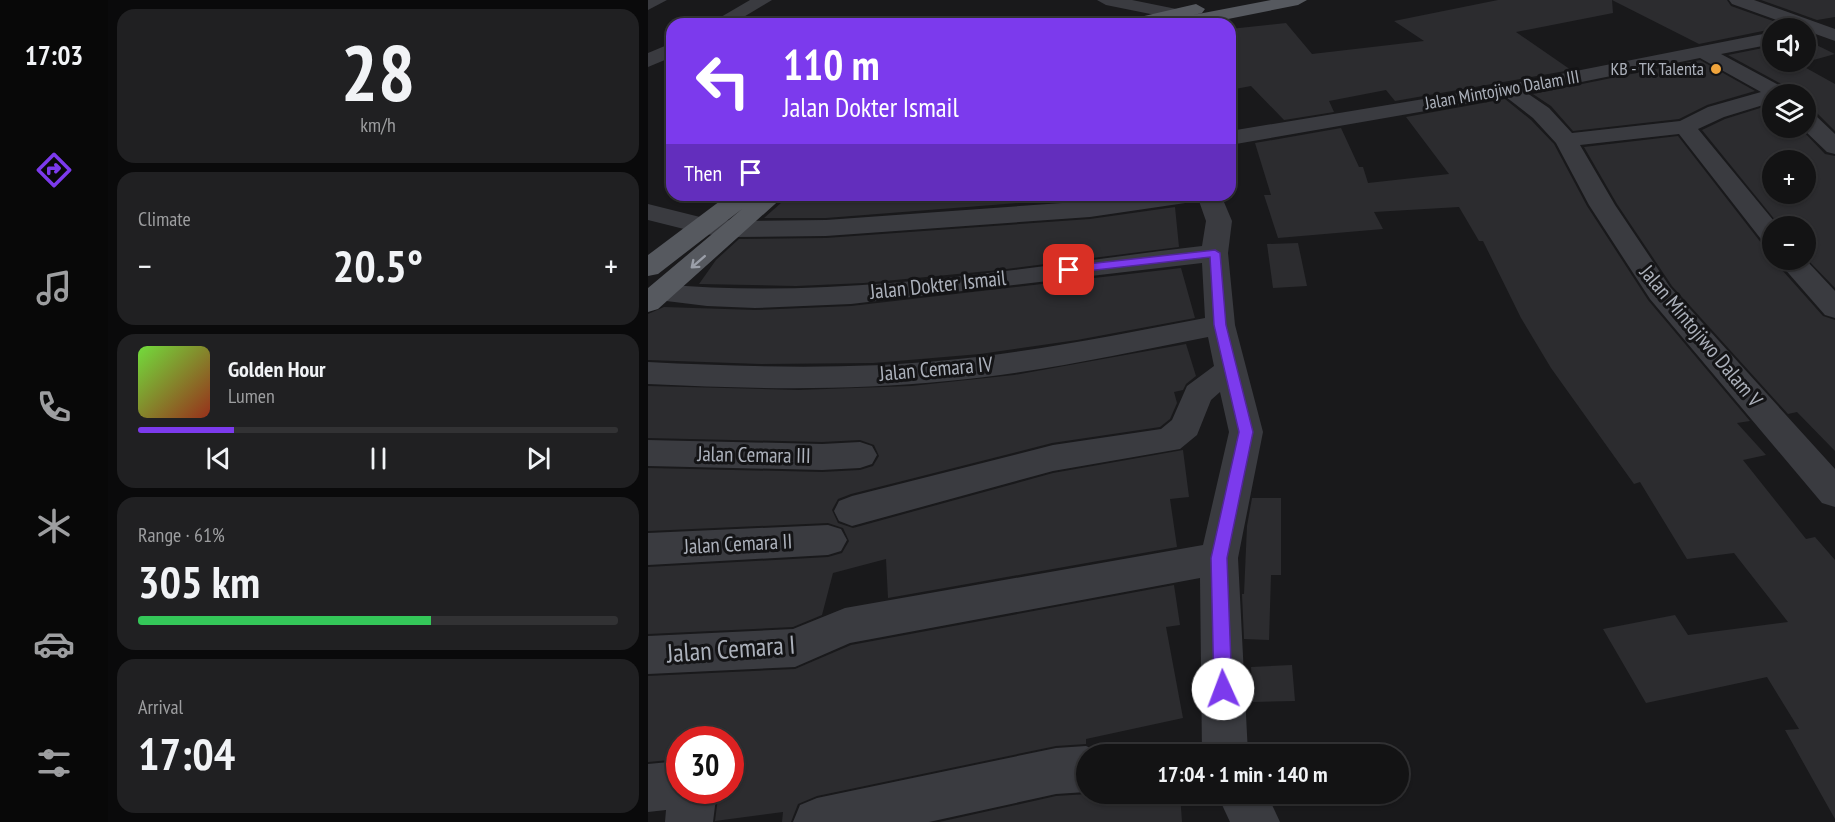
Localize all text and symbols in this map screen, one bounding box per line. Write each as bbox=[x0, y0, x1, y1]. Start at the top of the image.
map controls bbox=[1762, 18, 1816, 270]
button: sound bbox=[1762, 18, 1816, 72]
text: 28 bbox=[341, 22, 415, 123]
text: 110 m bbox=[783, 37, 880, 92]
text: 17:03 bbox=[25, 38, 83, 72]
icon: left bbox=[684, 42, 762, 120]
place label: KB - TK Talenta bbox=[1610, 57, 1704, 80]
marker: KB - TK Talenta bbox=[1709, 62, 1723, 76]
street label: Jalan Mintojiwo Dalam III bbox=[1422, 65, 1581, 115]
button: layers bbox=[1762, 84, 1816, 138]
text: Jalan Dokter Ismail bbox=[783, 90, 959, 124]
text: km/h bbox=[360, 112, 396, 138]
icon: directions bbox=[33, 149, 75, 191]
button: + bbox=[1762, 150, 1816, 204]
icon: arrive bbox=[734, 156, 767, 189]
text: Then bbox=[684, 159, 722, 187]
text: Climate bbox=[138, 206, 191, 232]
button: − bbox=[1762, 216, 1816, 270]
text: 20.5° bbox=[333, 236, 423, 294]
text: − bbox=[138, 244, 152, 287]
text: + bbox=[604, 244, 618, 287]
pin bbox=[1043, 244, 1094, 295]
icon: arrive bbox=[1052, 253, 1085, 286]
one-way arrow bbox=[691, 255, 706, 269]
street label: Jalan Mintojiwo Dalam V bbox=[1633, 258, 1769, 412]
street label: Jalan Dokter Ismail bbox=[868, 264, 1007, 305]
icon: music bbox=[33, 267, 75, 309]
street label: Jalan Cemara IV bbox=[877, 350, 994, 387]
text: Golden Hour bbox=[228, 355, 326, 383]
text: Lumen bbox=[228, 383, 275, 409]
icon: phone bbox=[33, 386, 75, 428]
street label: Jalan Cemara III bbox=[696, 440, 811, 469]
icon: previous bbox=[202, 442, 235, 475]
icon: pause bbox=[362, 442, 395, 475]
icon: next bbox=[522, 442, 555, 475]
icon: climate bbox=[33, 505, 75, 547]
text: Range · 61% bbox=[138, 522, 225, 548]
street label: Jalan Cemara II bbox=[682, 527, 793, 560]
text: 305 km bbox=[138, 552, 260, 610]
icon: car bbox=[33, 623, 75, 665]
street label: Jalan Cemara I bbox=[665, 628, 796, 670]
position arrow bbox=[1191, 657, 1255, 721]
text: Arrival bbox=[138, 694, 183, 720]
text: 17:04 bbox=[138, 724, 235, 782]
speed limit sign: 30 bbox=[666, 726, 744, 804]
icon: filters bbox=[33, 742, 75, 784]
text: 17:04 · 1 min · 140 m bbox=[1157, 760, 1328, 788]

